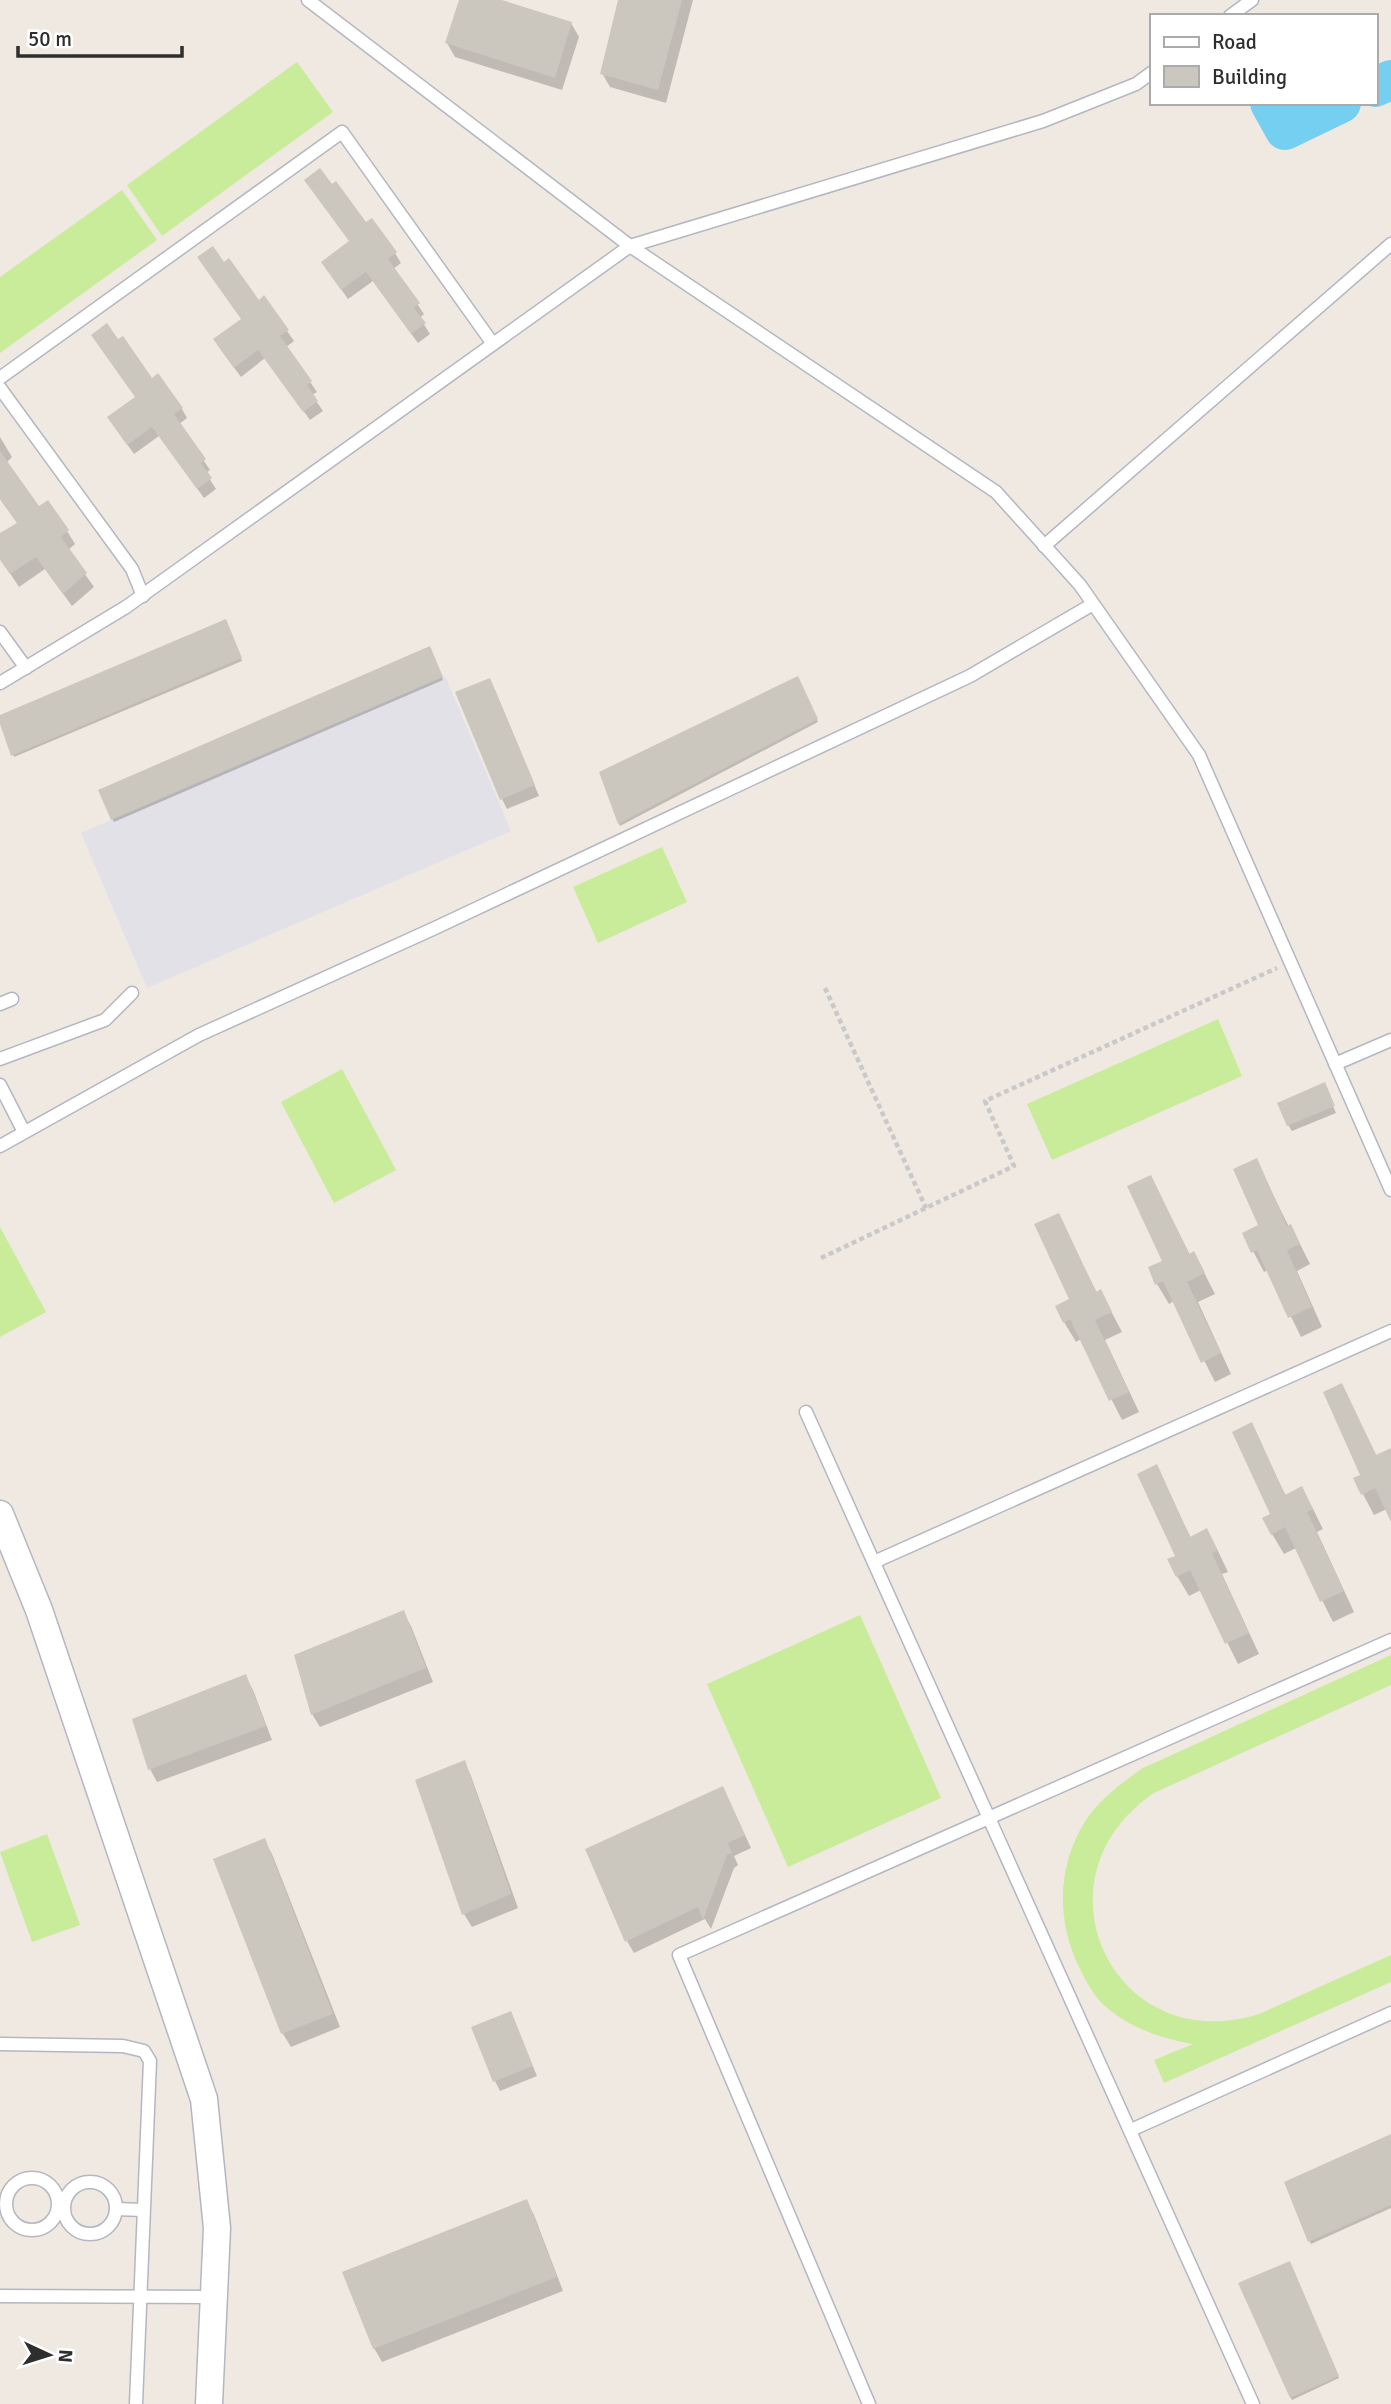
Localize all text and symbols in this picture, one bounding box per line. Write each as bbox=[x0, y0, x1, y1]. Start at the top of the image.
scale bar bbox=[18, 14, 182, 58]
legend bbox=[1150, 14, 1377, 105]
text: 50 m bbox=[28, 26, 72, 52]
text: Road bbox=[1212, 29, 1257, 55]
text: Building bbox=[1212, 64, 1287, 90]
north arrow bbox=[14, 2320, 84, 2390]
text: N bbox=[53, 2349, 77, 2364]

